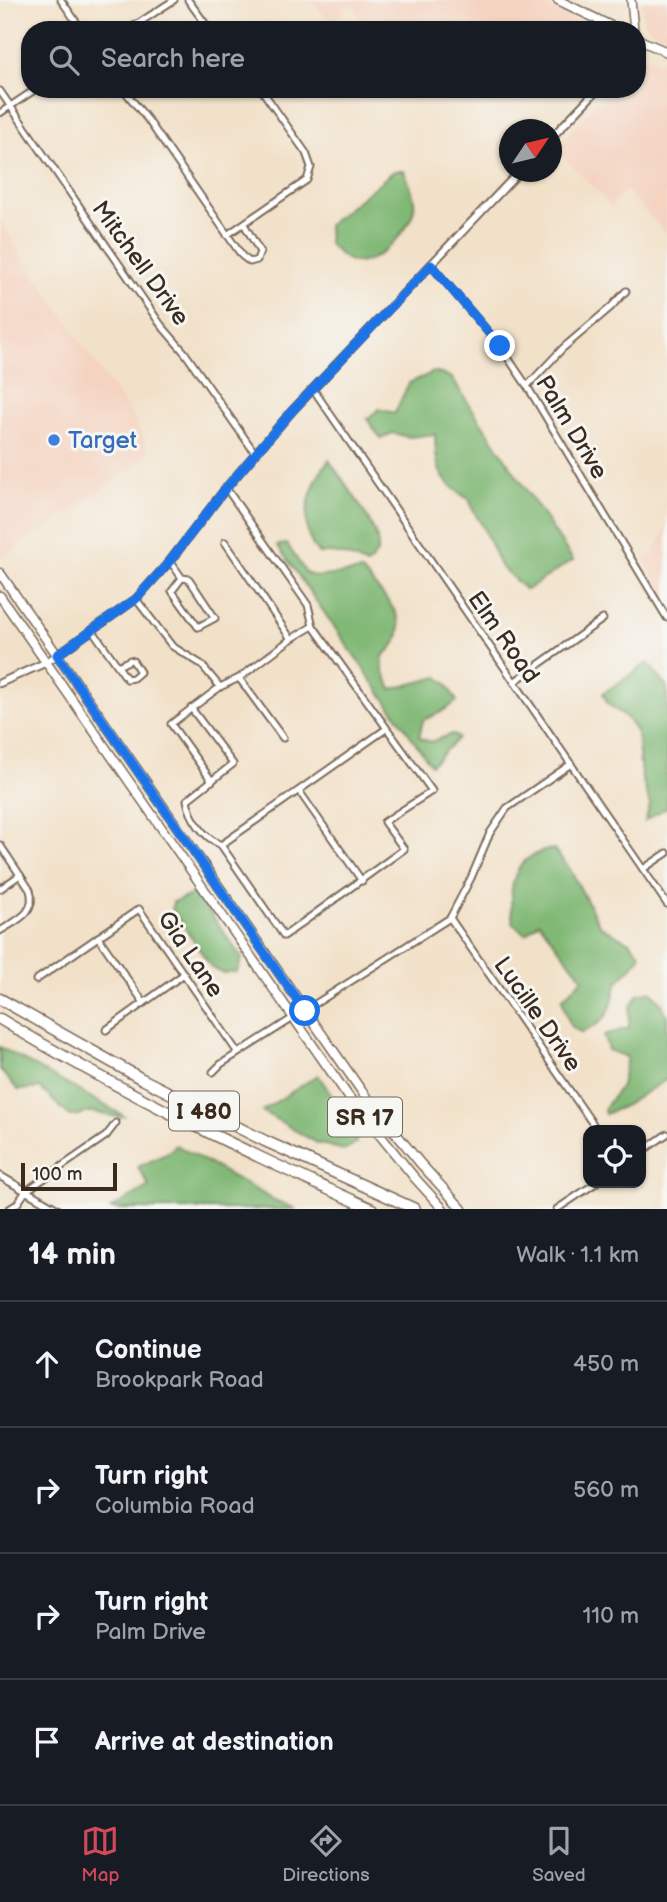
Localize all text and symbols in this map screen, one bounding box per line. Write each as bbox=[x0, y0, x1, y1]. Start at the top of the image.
search box bbox=[21, 21, 646, 98]
icon: search bbox=[45, 41, 83, 79]
text: Search here bbox=[101, 44, 245, 75]
north arrow bbox=[499, 119, 562, 182]
street label: Mitchell Drive bbox=[86, 195, 195, 331]
route end bbox=[484, 330, 515, 361]
street label: Palm Drive bbox=[529, 370, 614, 484]
place label: Target bbox=[68, 426, 138, 455]
marker: Target bbox=[46, 432, 62, 448]
street label: Elm Road bbox=[461, 586, 546, 689]
street label: Gia Lane bbox=[151, 905, 230, 1003]
street label: Lucille Drive bbox=[488, 951, 588, 1077]
route start bbox=[289, 995, 320, 1026]
road number: I 480 bbox=[169, 1092, 239, 1130]
road number: SR 17 bbox=[328, 1098, 402, 1136]
map controls bbox=[583, 1125, 646, 1188]
button: locate bbox=[583, 1125, 646, 1188]
scale bar bbox=[21, 1160, 117, 1192]
text: 100 m bbox=[32, 1163, 83, 1186]
text: 14 min bbox=[28, 1237, 116, 1273]
text: Walk · 1.1 km bbox=[516, 1241, 639, 1269]
text: Continue bbox=[95, 1335, 202, 1366]
icon: ahead bbox=[28, 1345, 66, 1383]
text: 450 m bbox=[573, 1350, 639, 1378]
text: Brookpark Road bbox=[95, 1366, 264, 1394]
text: Turn right bbox=[95, 1461, 208, 1492]
icon: right bbox=[28, 1471, 66, 1509]
text: 560 m bbox=[573, 1476, 639, 1504]
text: Columbia Road bbox=[95, 1492, 255, 1520]
text: Turn right bbox=[95, 1587, 208, 1618]
icon: right bbox=[28, 1597, 66, 1635]
text: 110 m bbox=[582, 1602, 639, 1630]
text: Palm Drive bbox=[95, 1618, 206, 1646]
icon: arrive bbox=[28, 1723, 66, 1761]
text: Arrive at destination bbox=[95, 1727, 334, 1758]
tab: Map bbox=[81, 1822, 120, 1887]
tab: Directions bbox=[282, 1822, 370, 1887]
tab: Saved bbox=[532, 1822, 586, 1887]

